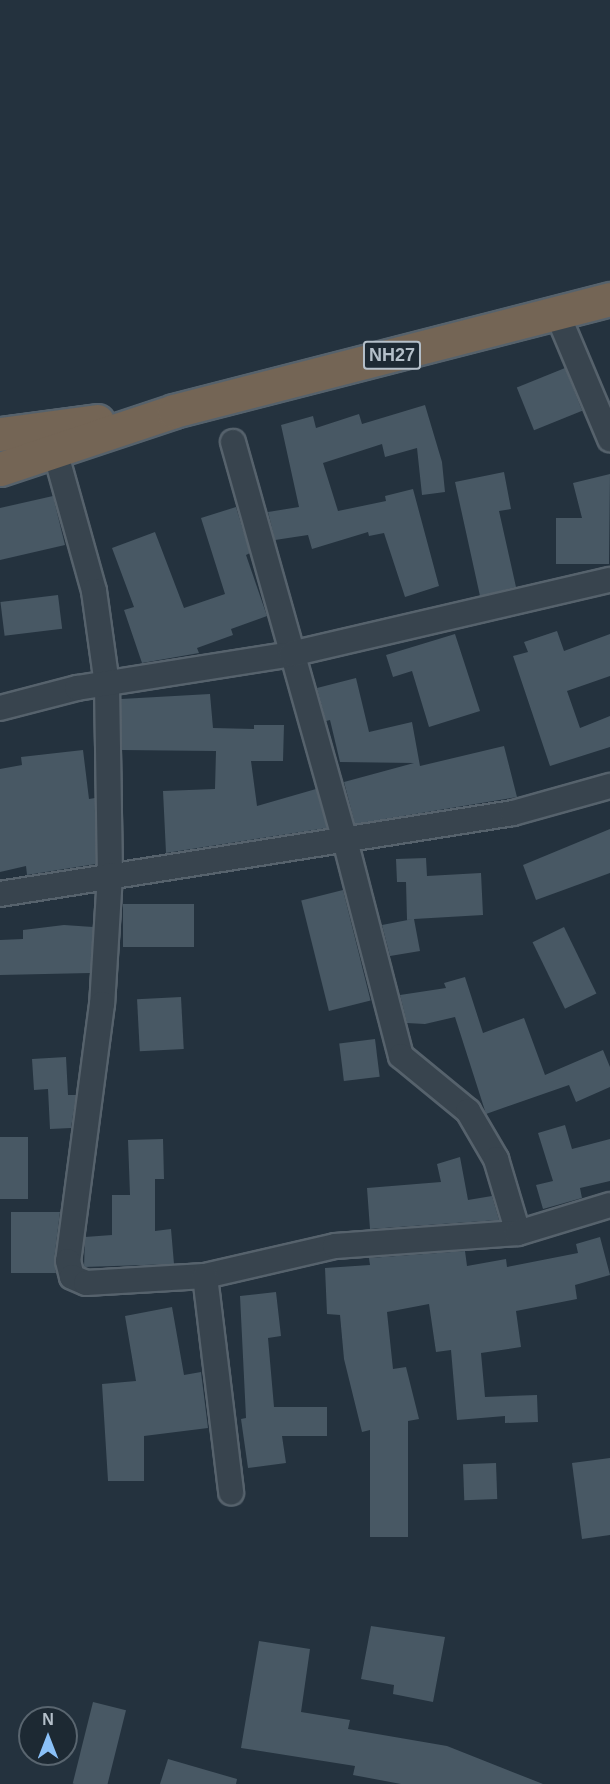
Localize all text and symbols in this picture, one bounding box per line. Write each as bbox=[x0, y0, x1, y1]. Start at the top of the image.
road number: NH27 bbox=[362, 340, 422, 370]
north arrow bbox=[18, 1706, 78, 1766]
text: N bbox=[42, 1711, 54, 1728]

